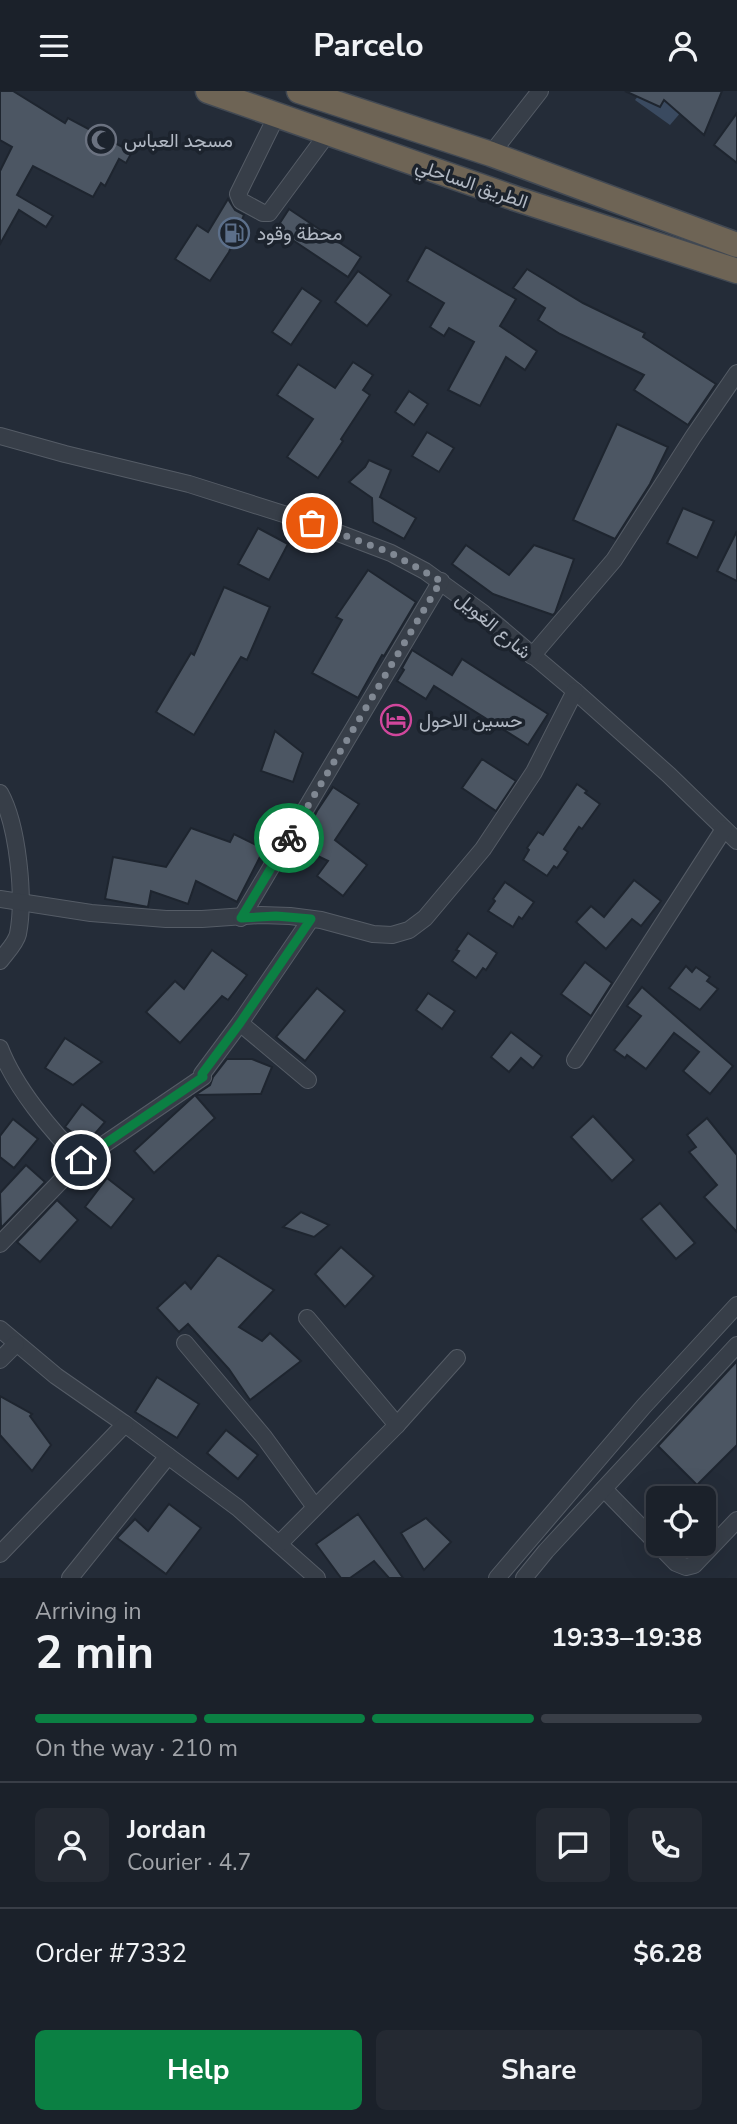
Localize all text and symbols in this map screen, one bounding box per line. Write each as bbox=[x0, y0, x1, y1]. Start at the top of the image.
text: Parcelo bbox=[313, 24, 424, 67]
icon: menu bbox=[35, 27, 73, 65]
icon: person bbox=[664, 27, 702, 65]
mosque icon: مسجد العباس bbox=[84, 123, 118, 157]
place label: مسجد العباس bbox=[124, 128, 233, 154]
street label: الطريق الساحلي bbox=[411, 153, 531, 217]
fuel station icon: محطة وقود bbox=[217, 216, 251, 250]
place label: محطة وقود bbox=[257, 221, 342, 247]
pin bbox=[282, 493, 342, 553]
icon: bag bbox=[293, 504, 331, 542]
street label: شارع الغويل bbox=[450, 586, 537, 665]
hotel icon: حسين الاحول bbox=[379, 703, 413, 737]
place label: حسين الاحول bbox=[419, 708, 522, 734]
courier bbox=[254, 803, 324, 873]
icon: bike bbox=[270, 819, 308, 857]
pin bbox=[51, 1130, 111, 1190]
icon: home bbox=[62, 1141, 100, 1179]
map controls bbox=[646, 1486, 716, 1556]
button: locate bbox=[646, 1486, 716, 1556]
text: Arriving in bbox=[35, 1596, 142, 1627]
text: 19:33–19:38 bbox=[551, 1620, 702, 1655]
text: 2 min bbox=[35, 1621, 154, 1684]
text: On the way · 210 m bbox=[35, 1733, 238, 1764]
button: person bbox=[35, 1808, 109, 1882]
button: chat bbox=[536, 1808, 610, 1882]
button: phone bbox=[628, 1808, 702, 1882]
text: Jordan bbox=[127, 1812, 206, 1847]
text: Courier · 4.7 bbox=[127, 1847, 251, 1878]
text: Order #7332 bbox=[35, 1936, 187, 1971]
text: $6.28 bbox=[633, 1936, 702, 1971]
button: Help bbox=[35, 2030, 362, 2110]
button: Share bbox=[376, 2030, 702, 2110]

